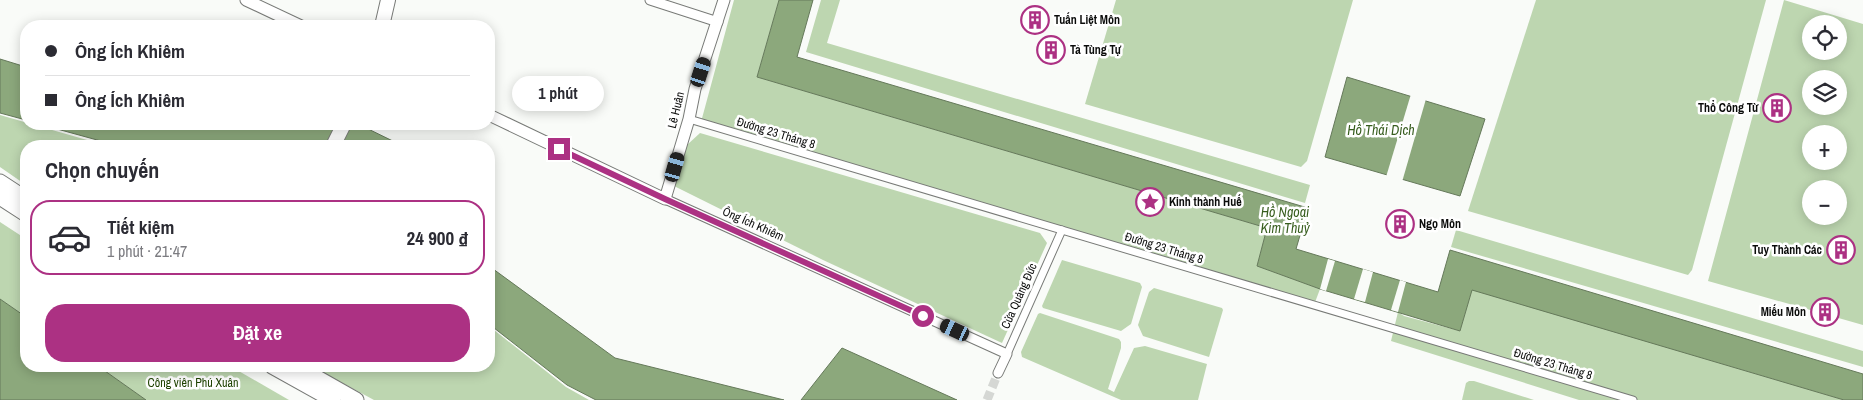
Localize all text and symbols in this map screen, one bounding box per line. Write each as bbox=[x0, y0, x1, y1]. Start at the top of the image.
building icon: Tuấn Liệt Môn bbox=[1020, 5, 1050, 35]
place label: Tuấn Liệt Môn bbox=[1054, 12, 1120, 28]
map controls bbox=[1802, 15, 1847, 225]
button: locate bbox=[1802, 15, 1847, 60]
building icon: Tả Tùng Tự bbox=[1036, 35, 1066, 65]
text: Ông Ích Khiêm bbox=[75, 38, 185, 64]
place label: Tả Tùng Tự bbox=[1070, 42, 1122, 58]
car bbox=[689, 55, 712, 89]
button: layers bbox=[1802, 70, 1847, 115]
callout: 1 phút bbox=[513, 76, 605, 112]
text: 1 phút bbox=[538, 82, 578, 104]
text: Ông Ích Khiêm bbox=[75, 87, 185, 113]
street label: Lê Huân bbox=[664, 90, 688, 130]
building icon: Thổ Công Từ bbox=[1762, 93, 1792, 123]
place label: Thổ Công Từ bbox=[1698, 100, 1759, 116]
street label: Đường 23 Tháng 8 bbox=[735, 113, 817, 153]
water label: Hồ Thái Dịch bbox=[1347, 121, 1415, 139]
button: + bbox=[1802, 125, 1847, 170]
route end bbox=[548, 138, 570, 160]
car bbox=[663, 151, 686, 183]
text: Chọn chuyến bbox=[45, 155, 159, 185]
button: − bbox=[1802, 180, 1847, 225]
place icon: Kinh thành Huế bbox=[1135, 187, 1165, 217]
place label: Kinh thành Huế bbox=[1169, 194, 1242, 210]
street label: Ông Ích Khiêm bbox=[720, 203, 786, 245]
water label: Hồ Ngoại Kim Thuỷ bbox=[1261, 203, 1311, 237]
building icon: Ngọ Môn bbox=[1385, 209, 1415, 239]
text: Tiết kiệm bbox=[107, 214, 174, 240]
icon: car bbox=[47, 215, 92, 260]
place label: Ngọ Môn bbox=[1419, 216, 1461, 232]
text: 24 900 ₫ bbox=[406, 225, 468, 251]
street label: Đường 23 Tháng 8 bbox=[1123, 228, 1205, 268]
building icon: Tuy Thành Các bbox=[1826, 235, 1856, 265]
text: 1 phút · 21:47 bbox=[107, 240, 187, 262]
place label: Tuy Thành Các bbox=[1752, 242, 1823, 258]
street label: Cửa Quảng Đức bbox=[997, 260, 1041, 331]
building icon: Miếu Môn bbox=[1810, 297, 1840, 327]
button: Đặt xe bbox=[45, 304, 470, 362]
place label: Miếu Môn bbox=[1761, 304, 1806, 320]
route start bbox=[912, 305, 934, 327]
car bbox=[938, 317, 971, 343]
street label: Đường 23 Tháng 8 bbox=[1512, 344, 1594, 384]
park label: Công viên Phú Xuân bbox=[148, 375, 238, 391]

